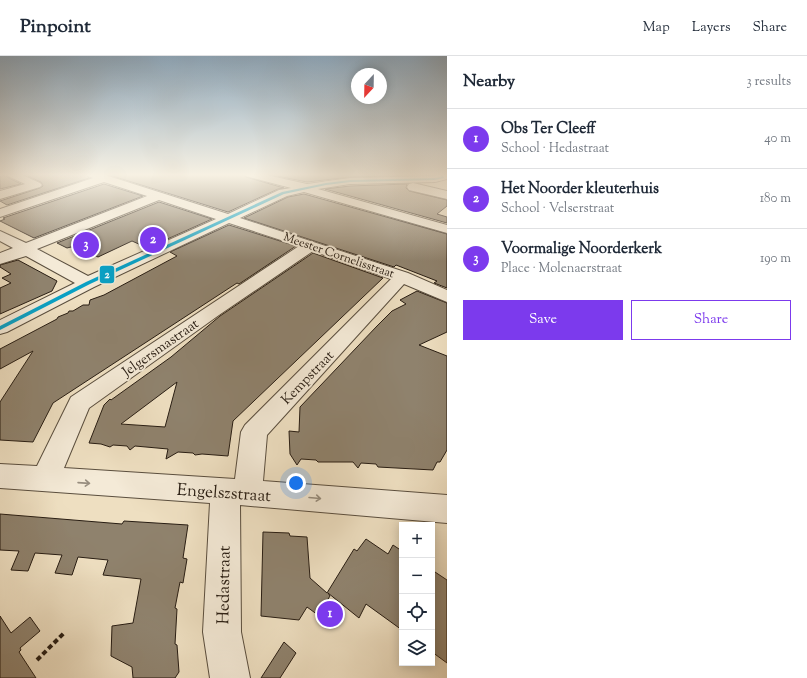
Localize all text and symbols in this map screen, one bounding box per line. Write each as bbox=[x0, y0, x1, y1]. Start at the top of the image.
text: Pinpoint bbox=[20, 14, 91, 41]
text: Map bbox=[643, 18, 670, 38]
text: Layers bbox=[692, 18, 730, 38]
text: Share bbox=[752, 18, 787, 38]
north arrow bbox=[351, 68, 387, 104]
text: Nearby bbox=[463, 70, 515, 94]
text: 3 results bbox=[746, 73, 791, 91]
text: Obs Ter Cleeff bbox=[501, 119, 595, 140]
text: 1 bbox=[474, 130, 478, 148]
text: 40 m bbox=[764, 130, 791, 148]
text: School · Hedastraat bbox=[501, 140, 609, 158]
text: Het Noorder kleuterhuis bbox=[501, 179, 659, 200]
text: 2 bbox=[473, 190, 479, 208]
text: 180 m bbox=[760, 190, 791, 208]
text: School · Velserstraat bbox=[501, 200, 614, 218]
pin: 2 bbox=[140, 225, 166, 255]
street label: Meester Cornelisstraat bbox=[281, 229, 397, 283]
pin: 3 bbox=[73, 230, 99, 260]
text: Voormalige Noorderkerk bbox=[501, 239, 662, 260]
text: 3 bbox=[473, 250, 479, 268]
text: 190 m bbox=[760, 250, 791, 268]
text: Place · Molenaerstraat bbox=[501, 260, 622, 278]
line badge: 2 bbox=[99, 265, 115, 284]
text: 2 bbox=[104, 267, 110, 283]
button: Save bbox=[463, 300, 623, 340]
button: Share bbox=[631, 300, 791, 340]
street label: Jelgersmastraat bbox=[118, 315, 204, 383]
street label: Kempstraat bbox=[278, 347, 340, 410]
your location bbox=[286, 473, 306, 493]
one-way arrow bbox=[77, 479, 90, 486]
street label: Engelszstraat bbox=[176, 479, 272, 509]
one-way arrow bbox=[308, 495, 321, 502]
map controls bbox=[399, 522, 435, 666]
button: + bbox=[399, 522, 435, 558]
street label: Hedastraat bbox=[212, 545, 238, 625]
button: − bbox=[399, 558, 435, 594]
button: locate bbox=[399, 594, 435, 630]
pin: 1 bbox=[317, 599, 343, 629]
button: layers bbox=[399, 630, 435, 666]

